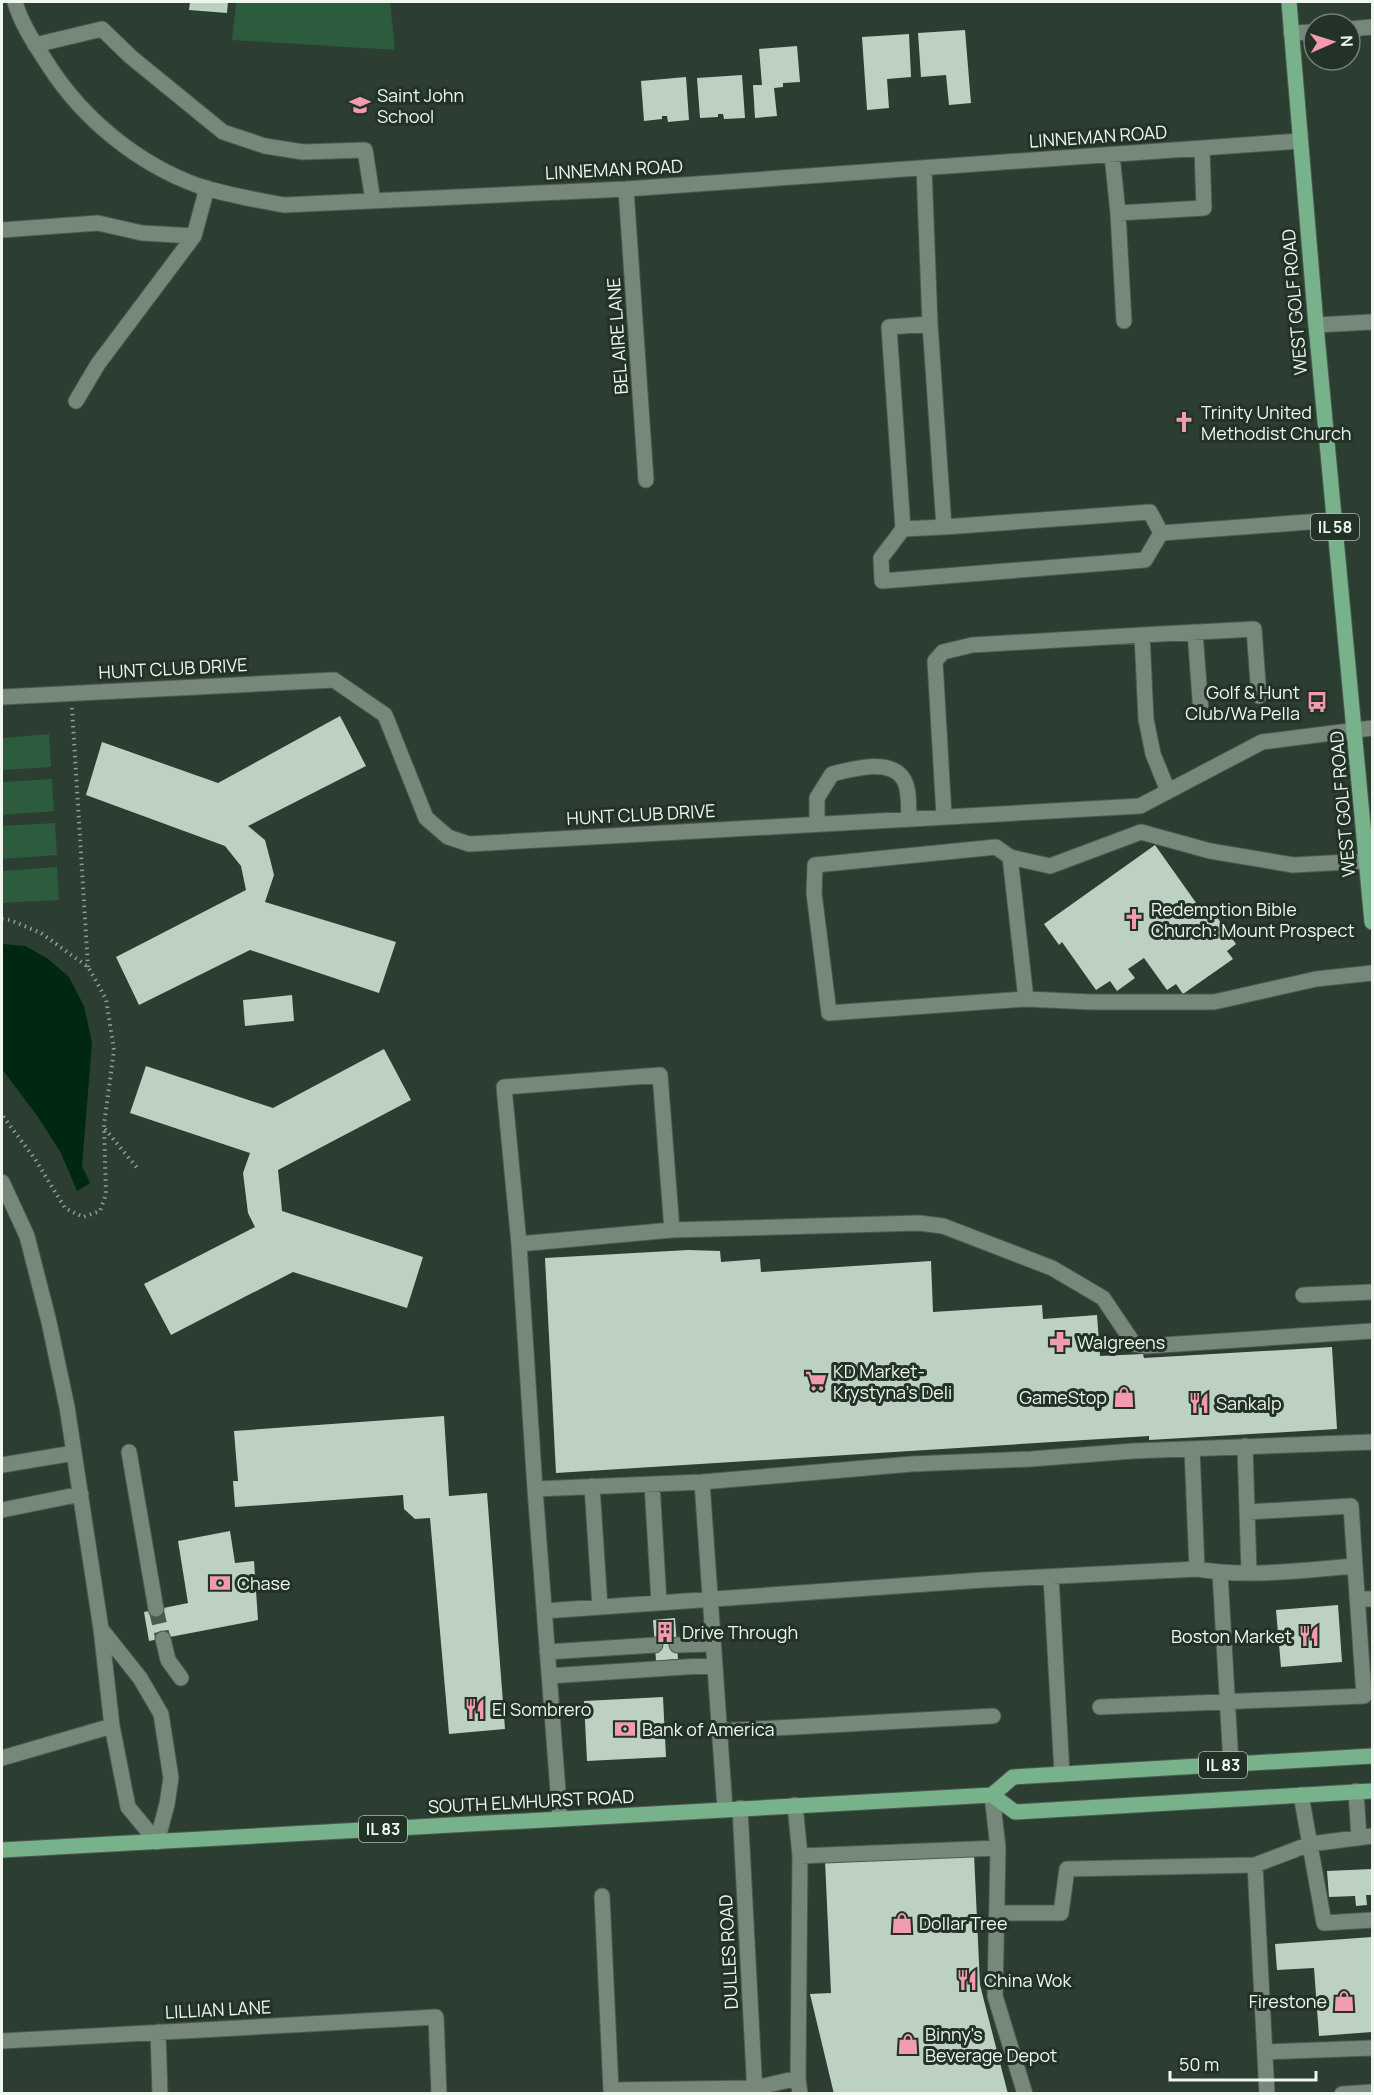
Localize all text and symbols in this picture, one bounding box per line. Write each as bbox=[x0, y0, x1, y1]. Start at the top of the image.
north arrow bbox=[1302, 12, 1362, 72]
text: N bbox=[1336, 35, 1358, 48]
place label: Saint John School bbox=[377, 83, 464, 128]
school or university icon: Saint John School bbox=[348, 93, 372, 117]
street label: LINNEMAN ROAD bbox=[1028, 119, 1168, 153]
street label: LINNEMAN ROAD bbox=[544, 153, 684, 185]
street label: WEST GOLF ROAD bbox=[1276, 228, 1312, 376]
street label: BEL AIRE LANE bbox=[601, 277, 633, 395]
place label: Trinity United Methodist Church bbox=[1201, 400, 1352, 445]
church icon: Trinity United Methodist Church bbox=[1172, 410, 1196, 434]
road number: IL 58 bbox=[1311, 514, 1359, 540]
street label: HUNT CLUB DRIVE bbox=[98, 652, 248, 684]
place label: Golf & Hunt Club/Wa Pella bbox=[1185, 680, 1300, 725]
bus stop icon: Golf & Hunt Club/Wa Pella bbox=[1305, 690, 1329, 714]
street label: WEST GOLF ROAD bbox=[1324, 730, 1360, 878]
street label: HUNT CLUB DRIVE bbox=[566, 798, 716, 830]
place label: Redemption Bible Church: Mount Prospect bbox=[1151, 897, 1355, 942]
church icon: Redemption Bible Church: Mount Prospect bbox=[1122, 907, 1146, 931]
pharmacy icon: Walgreens bbox=[1048, 1330, 1072, 1354]
place label: Walgreens bbox=[1077, 1330, 1165, 1354]
place label: KD Market- Krystyna's Deli bbox=[833, 1359, 952, 1404]
supermarket icon: KD Market- Krystyna's Deli bbox=[804, 1369, 828, 1393]
place label: GameStop bbox=[1019, 1385, 1107, 1409]
shop icon: GameStop bbox=[1112, 1385, 1136, 1409]
restaurant icon: Sankalp bbox=[1187, 1391, 1211, 1415]
place label: Sankalp bbox=[1216, 1391, 1282, 1415]
bank icon: Chase bbox=[208, 1571, 232, 1595]
place label: Chase bbox=[237, 1571, 291, 1595]
building icon: Drive Through bbox=[653, 1620, 677, 1644]
place label: Drive Through bbox=[682, 1620, 798, 1644]
place label: Boston Market bbox=[1171, 1624, 1292, 1648]
restaurant icon: Boston Market bbox=[1297, 1624, 1321, 1648]
restaurant icon: El Sombrero bbox=[463, 1697, 487, 1721]
place label: El Sombrero bbox=[492, 1697, 592, 1721]
bank icon: Bank of America bbox=[613, 1717, 637, 1741]
place label: Bank of America bbox=[642, 1717, 775, 1741]
road number: IL 83 bbox=[1199, 1752, 1247, 1778]
street label: SOUTH ELMHURST ROAD bbox=[427, 1784, 635, 1818]
road number: IL 83 bbox=[359, 1816, 407, 1842]
street label: DULLES ROAD bbox=[713, 1894, 743, 2010]
shop icon: Dollar Tree bbox=[890, 1911, 914, 1935]
place label: Dollar Tree bbox=[919, 1911, 1007, 1935]
restaurant icon: China Wok bbox=[955, 1968, 979, 1992]
place label: China Wok bbox=[984, 1968, 1072, 1992]
place label: Firestone bbox=[1249, 1989, 1327, 2013]
shop icon: Firestone bbox=[1332, 1989, 1356, 2013]
street label: LILLIAN LANE bbox=[164, 1994, 272, 2024]
place label: Binny's Beverage Depot bbox=[925, 2022, 1057, 2067]
shop icon: Binny's Beverage Depot bbox=[896, 2032, 920, 2056]
scale bar bbox=[1170, 2044, 1316, 2082]
text: 50 m bbox=[1179, 2052, 1219, 2076]

